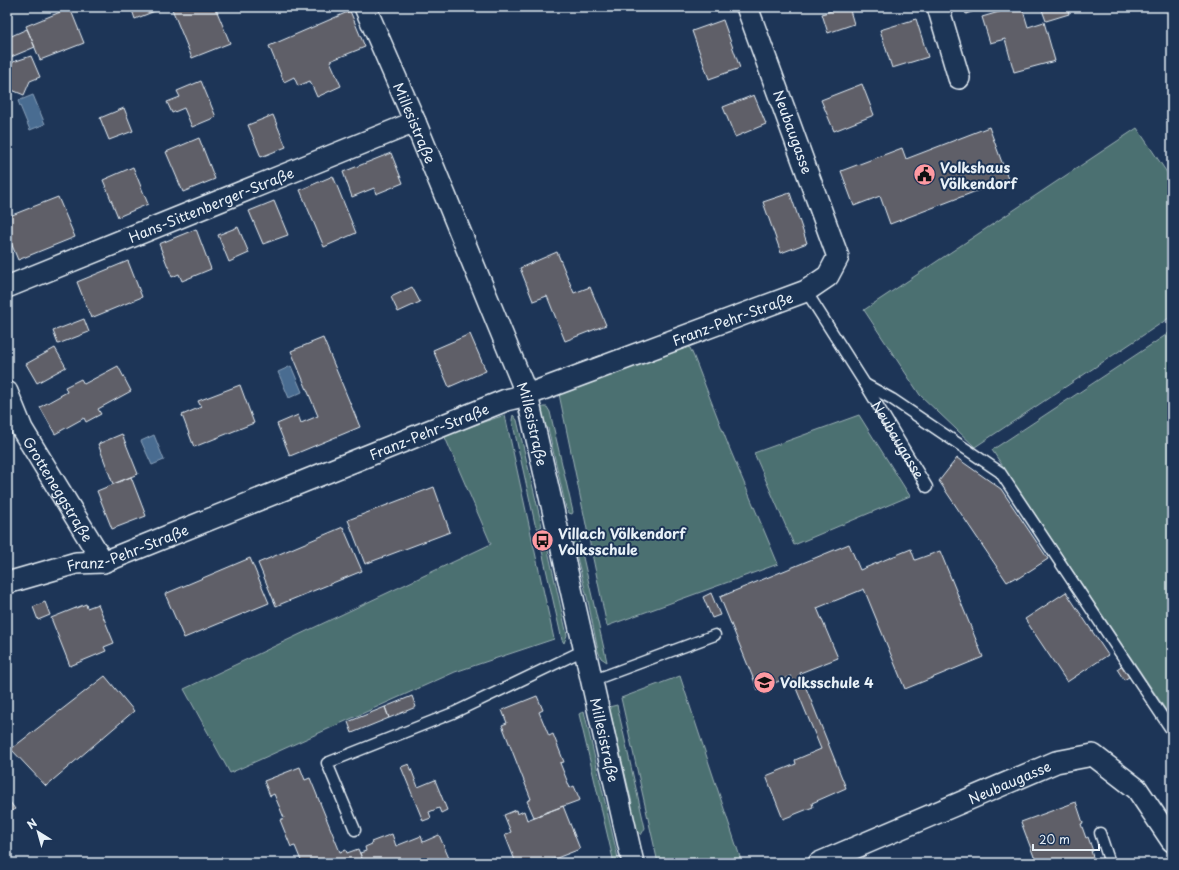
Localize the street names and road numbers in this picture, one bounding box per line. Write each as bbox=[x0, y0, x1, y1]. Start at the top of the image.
street label: Millesistraße bbox=[388, 79, 441, 166]
street label: Neubaugasse bbox=[768, 87, 818, 177]
street label: Hans-Sittenberger-Straße bbox=[125, 162, 297, 247]
street label: Franz-Pehr-Straße bbox=[669, 286, 796, 351]
street label: Millesistraße bbox=[512, 379, 553, 468]
street label: Neubaugasse bbox=[867, 396, 930, 483]
street label: Franz-Pehr-Straße bbox=[366, 398, 492, 465]
street label: Grotteneggstraße bbox=[18, 432, 99, 545]
street label: Franz-Pehr-Straße bbox=[64, 519, 191, 576]
street label: Millesistraße bbox=[585, 696, 625, 784]
street label: Neubaugasse bbox=[965, 755, 1054, 809]

